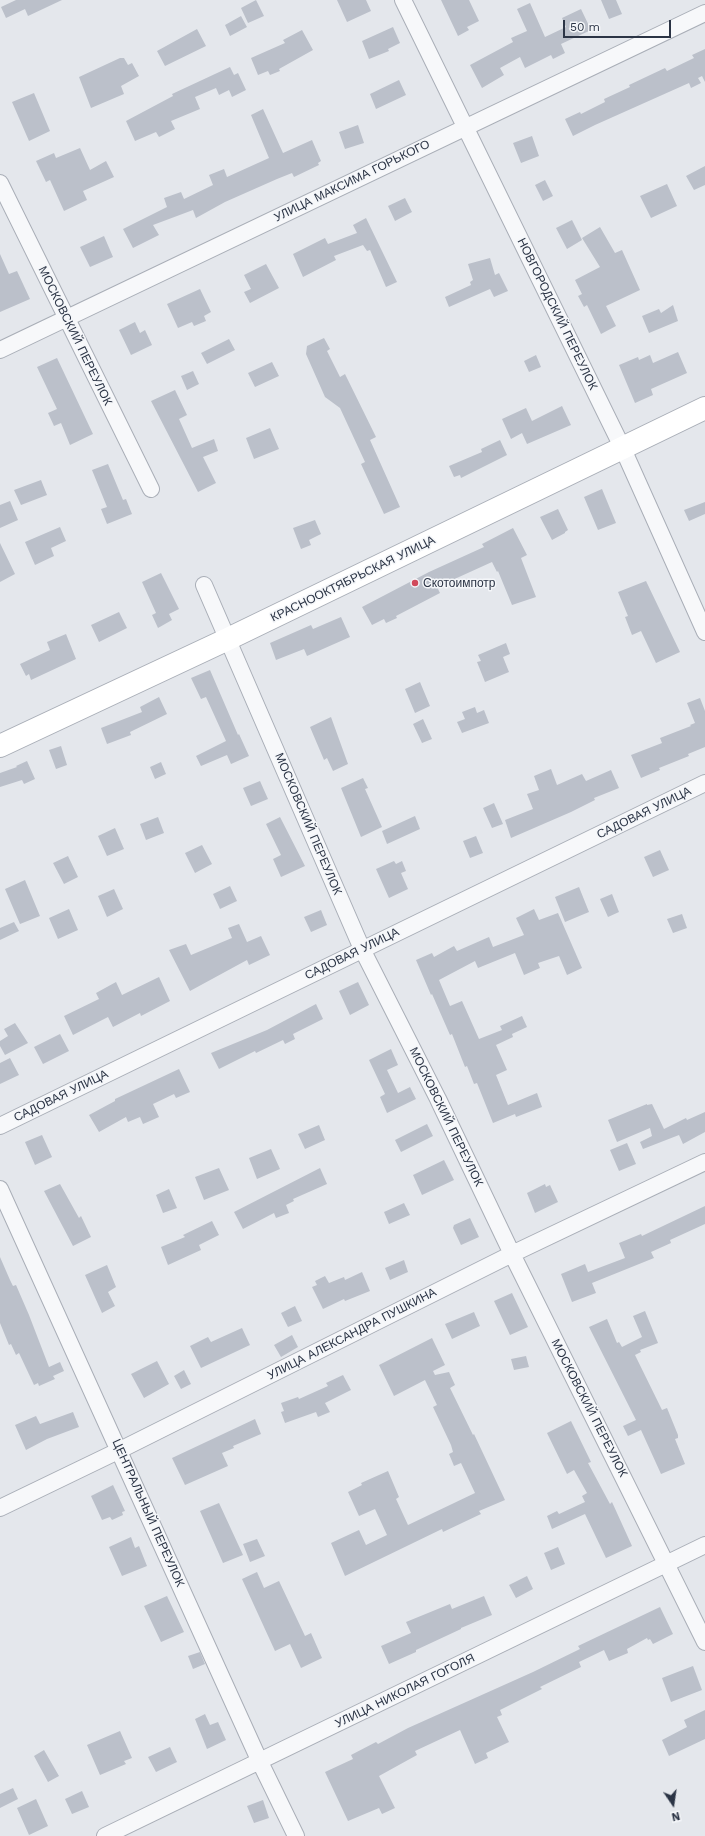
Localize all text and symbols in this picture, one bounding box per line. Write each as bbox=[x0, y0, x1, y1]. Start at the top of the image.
scale bar bbox=[565, 12, 673, 38]
text: 50 m bbox=[570, 20, 600, 34]
street label: УЛИЦА МАКСИМА ГОРЬКОГО bbox=[272, 137, 432, 225]
street label: НОВГОРОДСКИЙ ПЕРЕУЛОК bbox=[514, 236, 600, 392]
street label: МОСКОВСКИЙ ПЕРЕУЛОК bbox=[35, 264, 115, 408]
street label: КРАСНООКТЯБРЬСКАЯ УЛИЦА bbox=[268, 533, 438, 625]
place label: Скотоимпотр bbox=[423, 576, 496, 590]
marker: Скотоимпотр bbox=[410, 578, 420, 588]
street label: МОСКОВСКИЙ ПЕРЕУЛОК bbox=[272, 751, 344, 897]
street label: САДОВАЯ УЛИЦА bbox=[594, 784, 694, 842]
street label: САДОВАЯ УЛИЦА bbox=[302, 925, 402, 983]
street label: МОСКОВСКИЙ ПЕРЕУЛОК bbox=[406, 1045, 486, 1189]
street label: САДОВАЯ УЛИЦА bbox=[11, 1067, 111, 1125]
street label: УЛИЦА АЛЕКСАНДРА ПУШКИНА bbox=[265, 1285, 439, 1383]
street label: МОСКОВСКИЙ ПЕРЕУЛОК bbox=[548, 1337, 630, 1479]
street label: ЦЕНТРАЛЬНЫЙ ПЕРЕУЛОК bbox=[109, 1437, 187, 1589]
street label: УЛИЦА НИКОЛАЯ ГОГОЛЯ bbox=[333, 1651, 477, 1731]
north arrow bbox=[653, 1784, 693, 1824]
text: N bbox=[670, 1809, 681, 1823]

